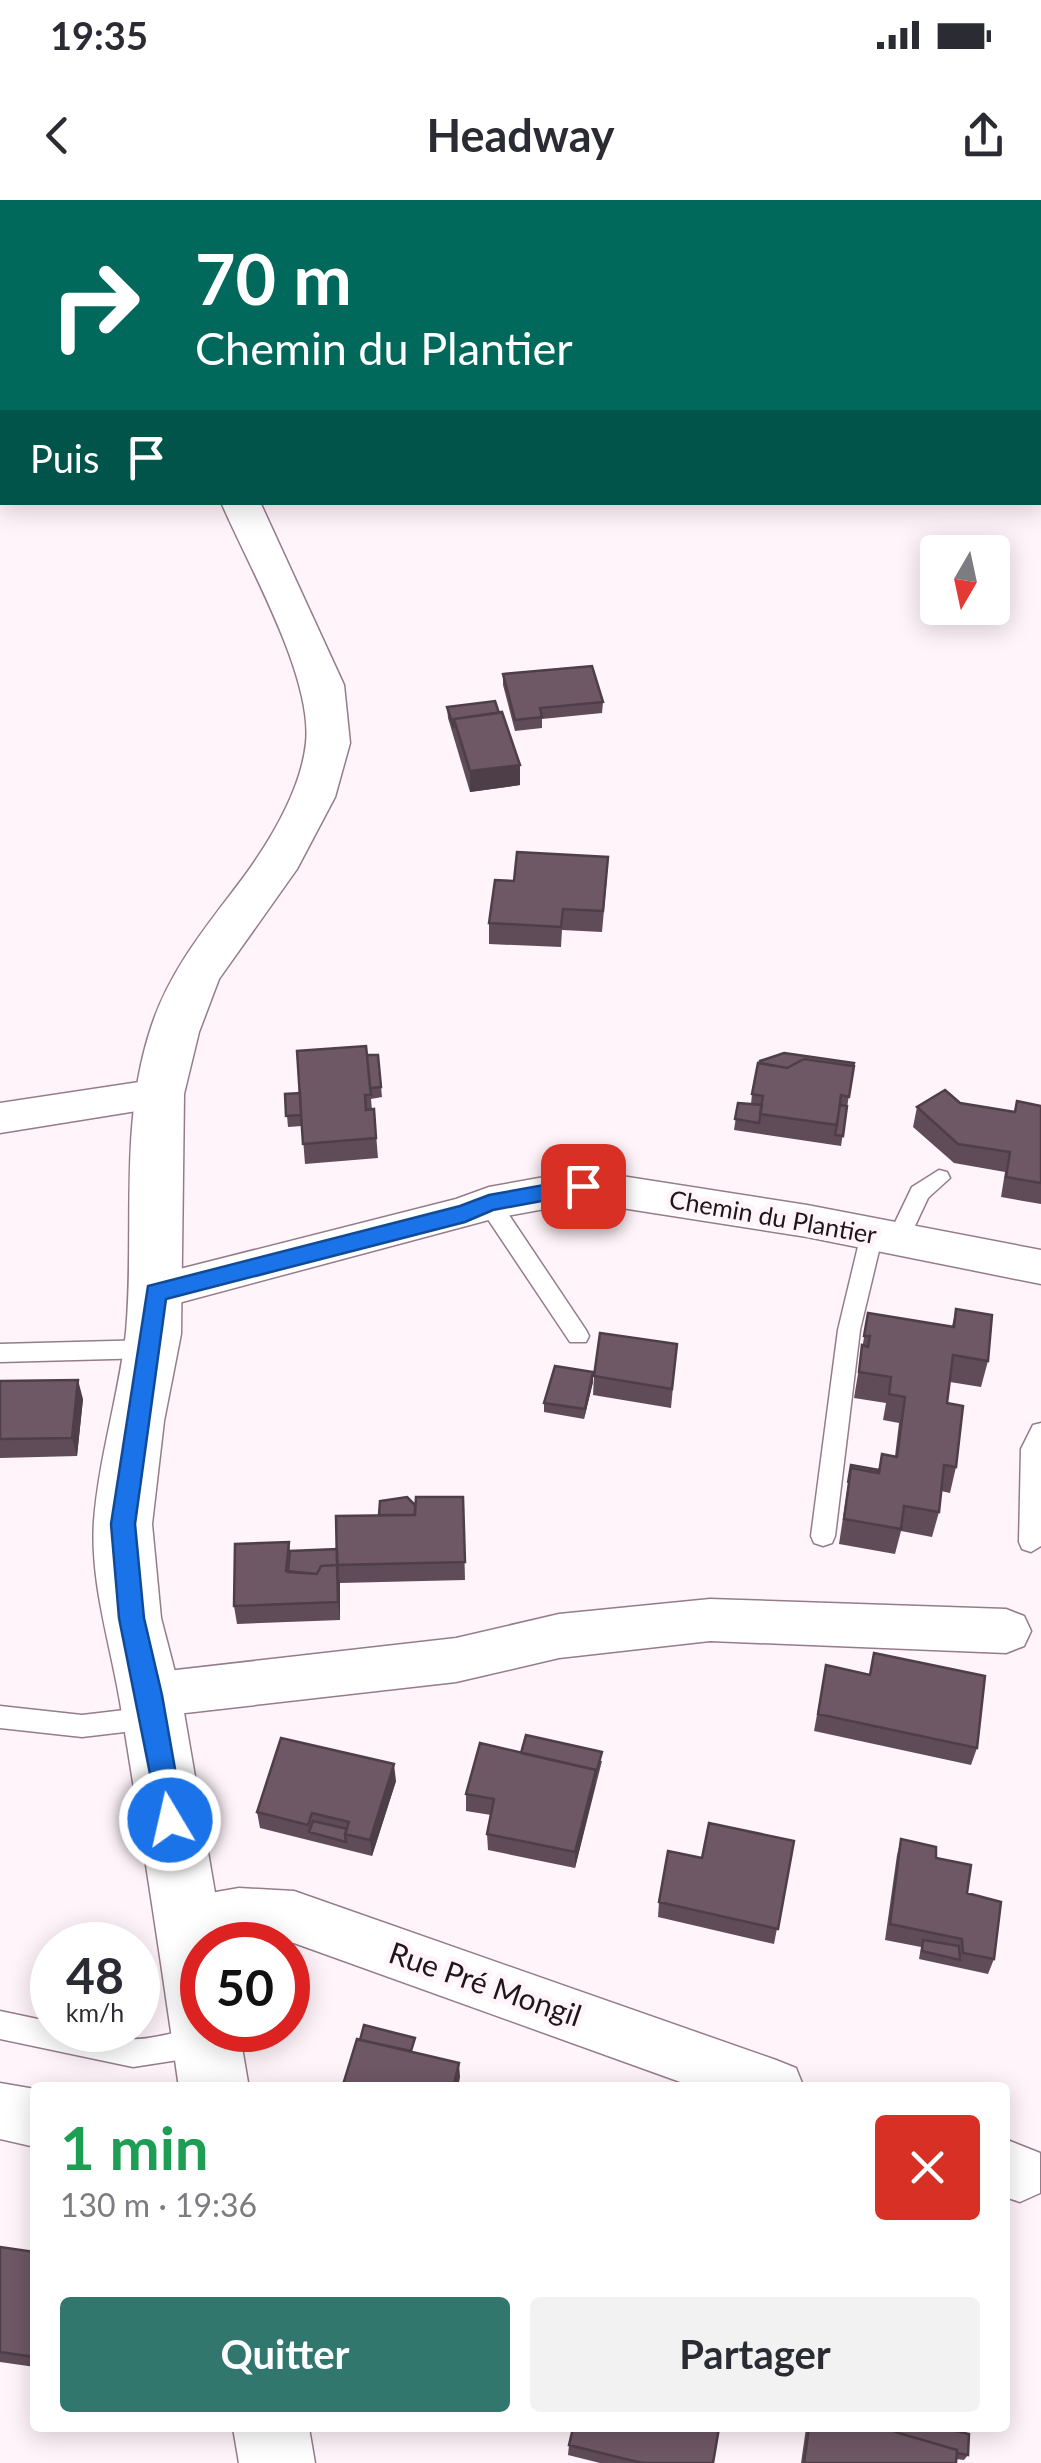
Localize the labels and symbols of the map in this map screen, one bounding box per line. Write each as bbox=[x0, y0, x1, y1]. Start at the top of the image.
north arrow bbox=[920, 535, 1010, 625]
pin bbox=[541, 1144, 626, 1229]
street label: Chemin du Plantier bbox=[667, 1183, 879, 1249]
position arrow bbox=[118, 1768, 222, 1872]
speed limit sign: 50 bbox=[180, 1922, 310, 2052]
street label: Rue Pré Mongil bbox=[385, 1933, 587, 2033]

